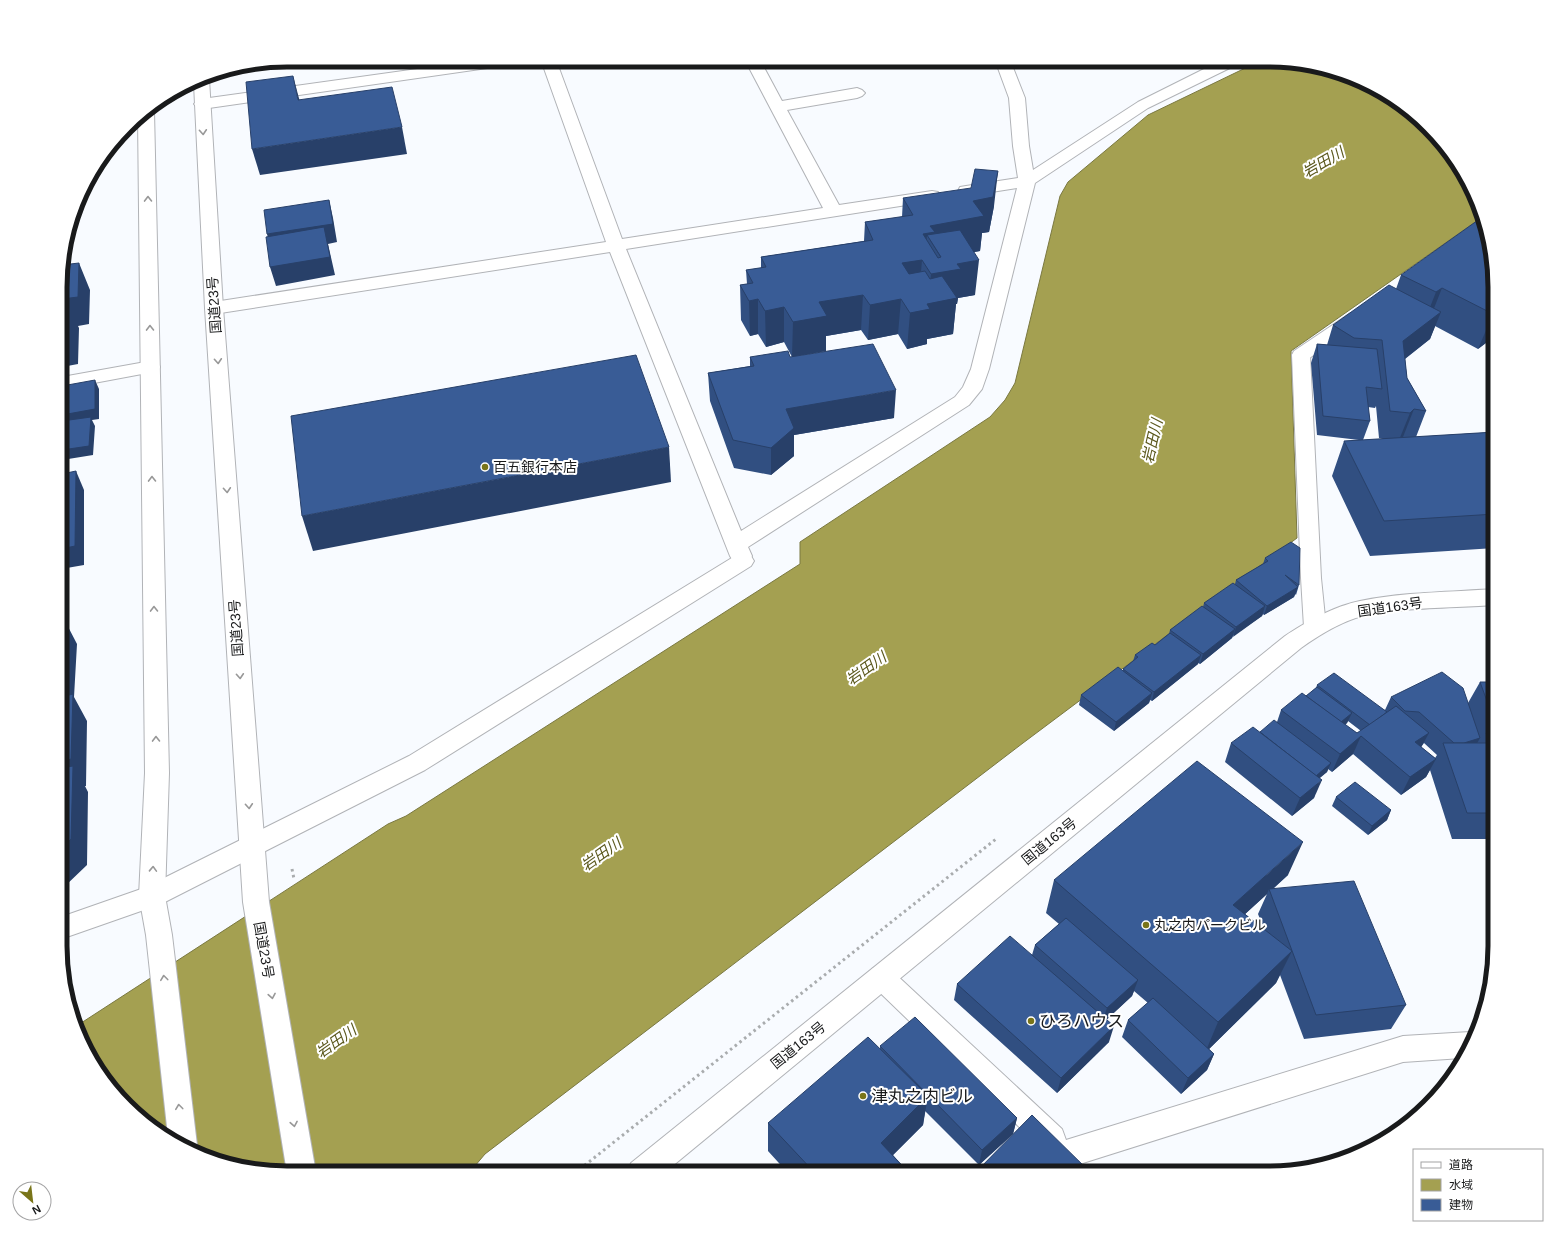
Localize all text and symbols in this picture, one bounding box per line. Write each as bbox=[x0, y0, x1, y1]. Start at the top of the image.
one-way arrow bbox=[199, 129, 208, 135]
water label: 岩田川 bbox=[1299, 142, 1348, 181]
one-way arrow bbox=[144, 196, 152, 202]
street label: 国道23号 bbox=[204, 276, 224, 334]
one-way arrow bbox=[146, 325, 154, 331]
one-way arrow bbox=[213, 358, 222, 364]
water label: 岩田川 bbox=[1139, 415, 1166, 465]
place label: 百五銀行本店 bbox=[493, 459, 577, 475]
marker: 百五銀行本店 bbox=[480, 462, 490, 472]
one-way arrow bbox=[148, 476, 156, 482]
one-way arrow bbox=[222, 487, 231, 493]
street label: 国道163号 bbox=[1357, 595, 1423, 619]
street label: 国道23号 bbox=[226, 599, 246, 657]
one-way arrow bbox=[150, 606, 158, 612]
water label: 岩田川 bbox=[843, 647, 891, 688]
one-way arrow bbox=[235, 673, 244, 679]
one-way arrow bbox=[152, 736, 161, 742]
one-way arrow bbox=[244, 803, 253, 809]
street label: 国道163号 bbox=[1019, 814, 1079, 868]
water label: 岩田川 bbox=[578, 833, 626, 874]
one-way arrow bbox=[148, 866, 157, 872]
place label: 丸之内パークビル bbox=[1154, 917, 1266, 933]
street label: 国道23号 bbox=[251, 920, 277, 980]
marker: 丸之内パークビル bbox=[1141, 920, 1151, 930]
one-way arrow bbox=[160, 974, 169, 981]
one-way arrow bbox=[267, 993, 276, 999]
place label: ひろハウス bbox=[1039, 1012, 1124, 1031]
marker: ひろハウス bbox=[1026, 1016, 1036, 1026]
street label: 国道163号 bbox=[768, 1018, 828, 1072]
water label: 岩田川 bbox=[313, 1020, 361, 1061]
place label: 津丸之内ビル bbox=[871, 1087, 973, 1106]
marker: 津丸之内ビル bbox=[858, 1091, 868, 1101]
one-way arrow bbox=[175, 1104, 184, 1110]
one-way arrow bbox=[289, 1121, 298, 1127]
legend bbox=[1413, 1149, 1543, 1221]
text: 道路 bbox=[1449, 1158, 1473, 1172]
text: 水域 bbox=[1449, 1178, 1473, 1192]
north arrow bbox=[12, 1181, 52, 1221]
text: 建物 bbox=[1449, 1198, 1473, 1212]
text: N bbox=[30, 1203, 43, 1217]

